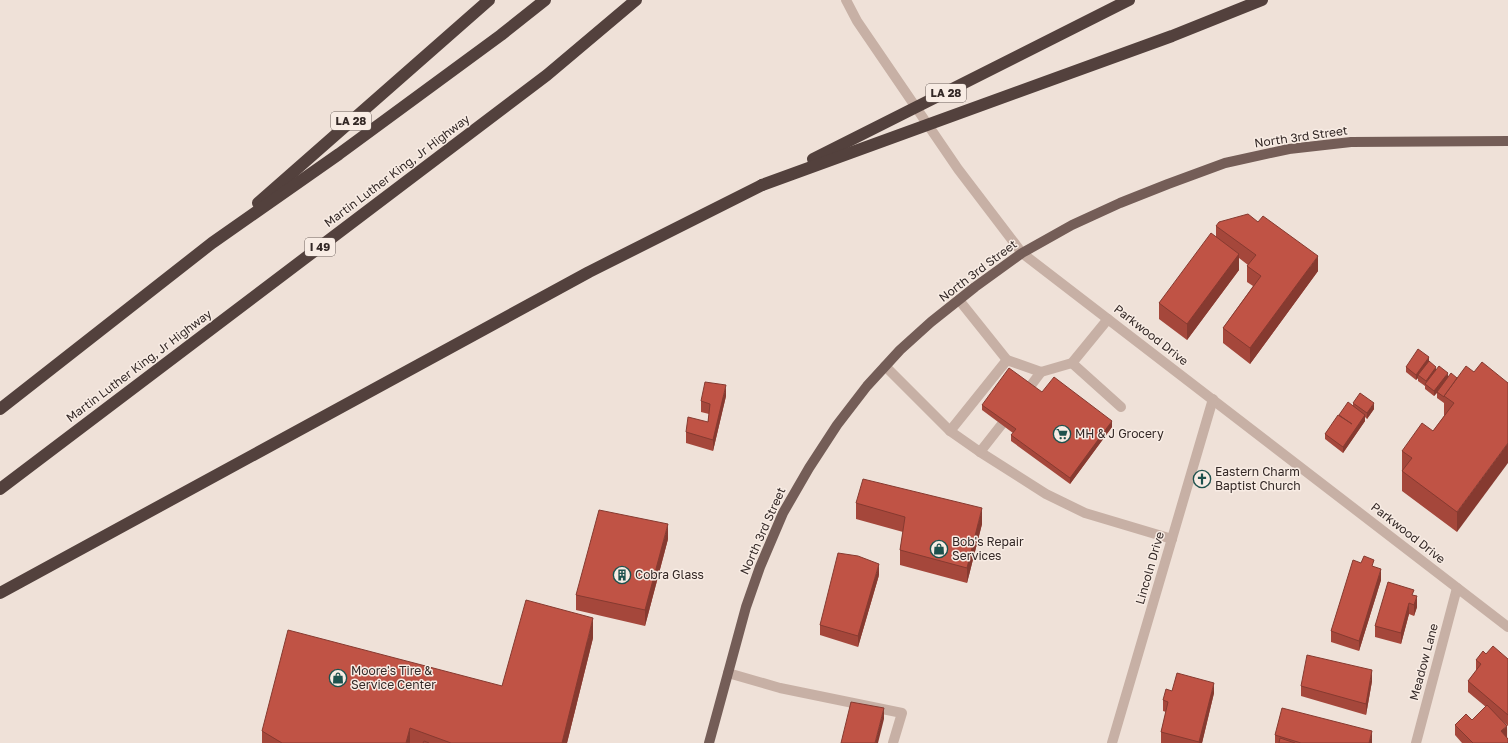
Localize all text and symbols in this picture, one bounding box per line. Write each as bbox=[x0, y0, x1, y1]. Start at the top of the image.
road number: LA 28 bbox=[926, 84, 966, 102]
street label: Martin Luther King, Jr Highway bbox=[321, 111, 473, 230]
road number: LA 28 bbox=[331, 112, 371, 130]
street label: North 3rd Street bbox=[1253, 123, 1349, 150]
street label: North 3rd Street bbox=[936, 236, 1020, 305]
road number: I 49 bbox=[305, 238, 335, 256]
street label: Parkwood Drive bbox=[1111, 301, 1192, 368]
street label: Martin Luther King, Jr Highway bbox=[63, 306, 215, 425]
supermarket icon: MH & J Grocery bbox=[1052, 424, 1072, 444]
place label: MH & J Grocery bbox=[1075, 426, 1164, 441]
place label: Eastern Charm Baptist Church bbox=[1215, 464, 1301, 493]
church icon: Eastern Charm Baptist Church bbox=[1192, 469, 1212, 489]
street label: North 3rd Street bbox=[737, 485, 789, 577]
street label: Parkwood Drive bbox=[1368, 499, 1449, 566]
street label: Lincoln Drive bbox=[1132, 530, 1167, 606]
place label: Bob's Repair Services bbox=[952, 534, 1024, 563]
shop icon: Bob's Repair Services bbox=[929, 539, 949, 559]
building icon: Cobra Glass bbox=[612, 565, 632, 585]
place label: Cobra Glass bbox=[635, 567, 704, 582]
street label: Meadow Lane bbox=[1406, 622, 1441, 702]
place label: Moore's Tire & Service Center bbox=[351, 663, 436, 692]
shop icon: Moore's Tire & Service Center bbox=[328, 668, 348, 688]

